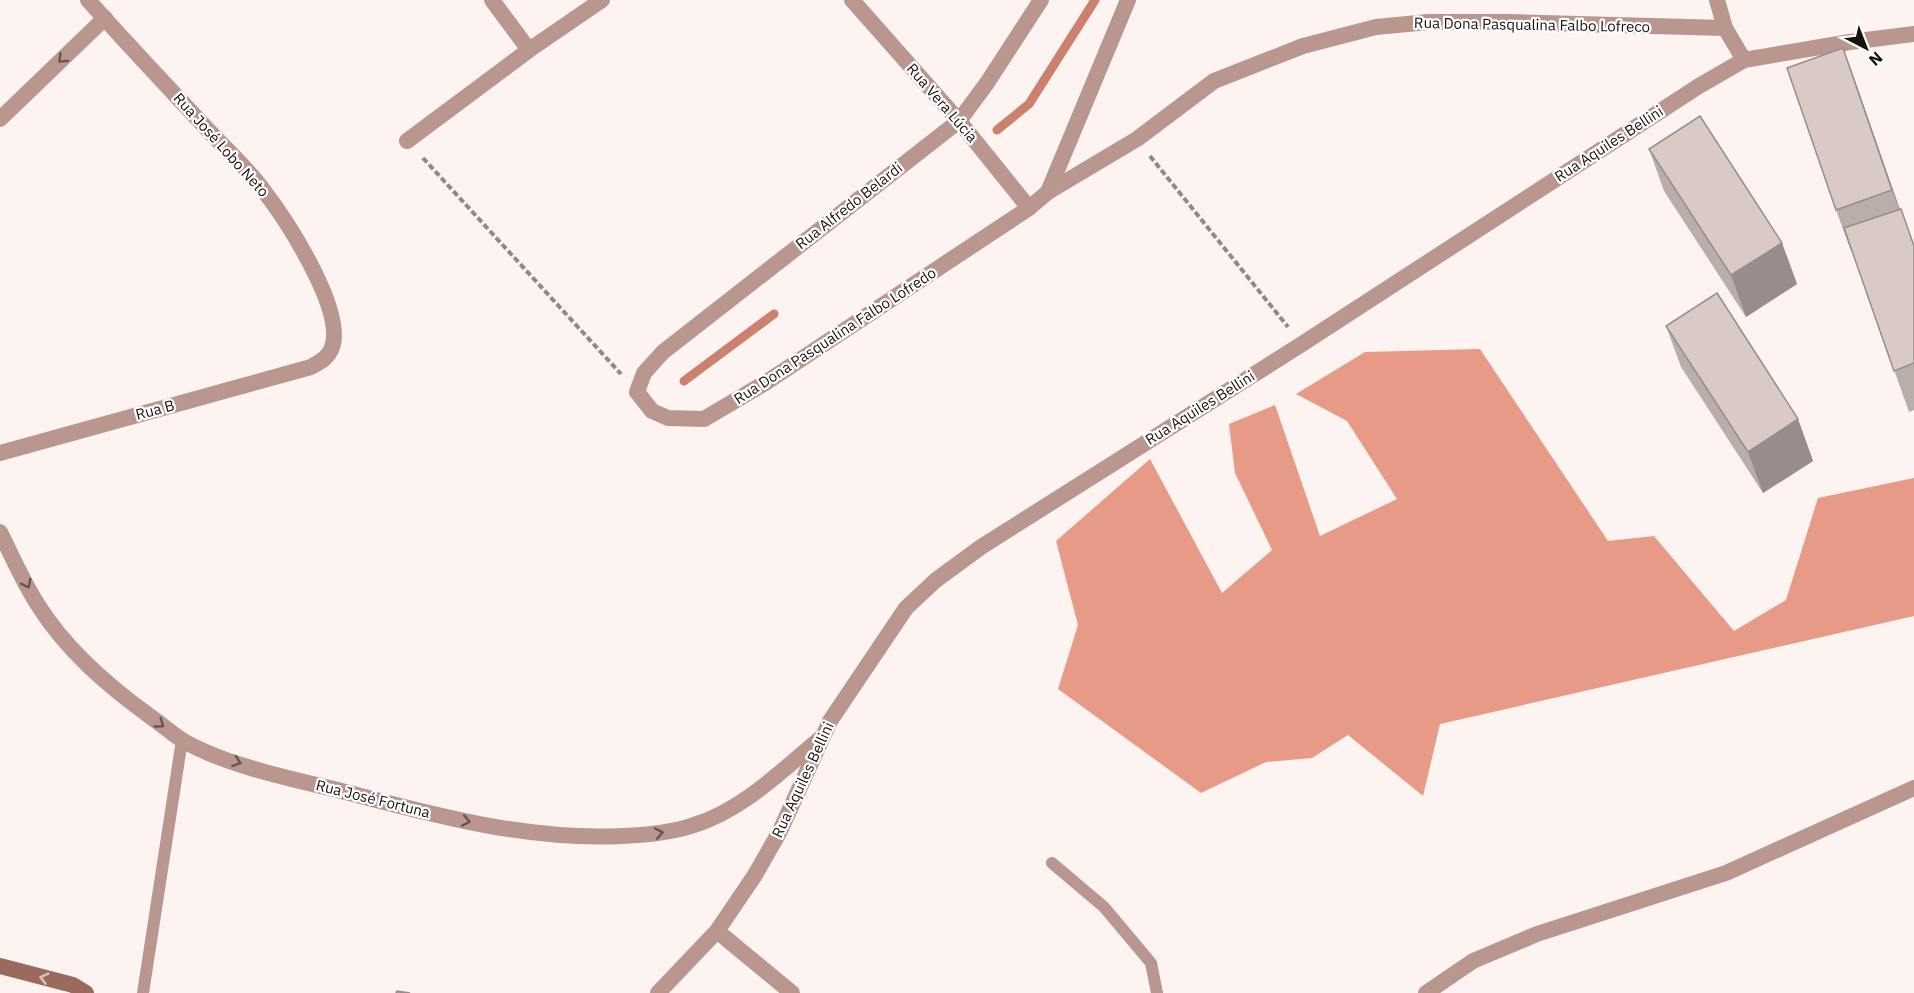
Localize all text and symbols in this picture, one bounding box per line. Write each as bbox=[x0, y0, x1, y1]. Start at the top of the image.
street label: Rua Dona Pasqualina Falbo Lofreco bbox=[1414, 13, 1650, 36]
north arrow bbox=[1836, 18, 1896, 78]
text: N bbox=[1865, 48, 1887, 70]
one-way arrow bbox=[59, 52, 69, 63]
street label: Rua Vera Lúcia bbox=[903, 59, 982, 146]
street label: Rua José Lobo Neto bbox=[170, 89, 273, 201]
street label: Rua Aquiles Bellini bbox=[1551, 101, 1667, 186]
street label: Rua Alfredo Belardi bbox=[791, 158, 906, 253]
street label: Rua Dona Pasqualina Falbo Lofredo bbox=[730, 263, 939, 408]
street label: Rua Aquiles Bellini bbox=[1141, 366, 1258, 449]
street label: Rua B bbox=[133, 395, 176, 424]
one-way arrow bbox=[20, 578, 31, 588]
one-way arrow bbox=[154, 717, 165, 728]
street label: Rua Aquiles Bellini bbox=[767, 719, 838, 841]
one-way arrow bbox=[231, 755, 241, 767]
street label: Rua José Fortuna bbox=[314, 775, 432, 822]
one-way arrow bbox=[461, 814, 471, 827]
one-way arrow bbox=[655, 827, 664, 839]
one-way arrow bbox=[39, 972, 49, 985]

